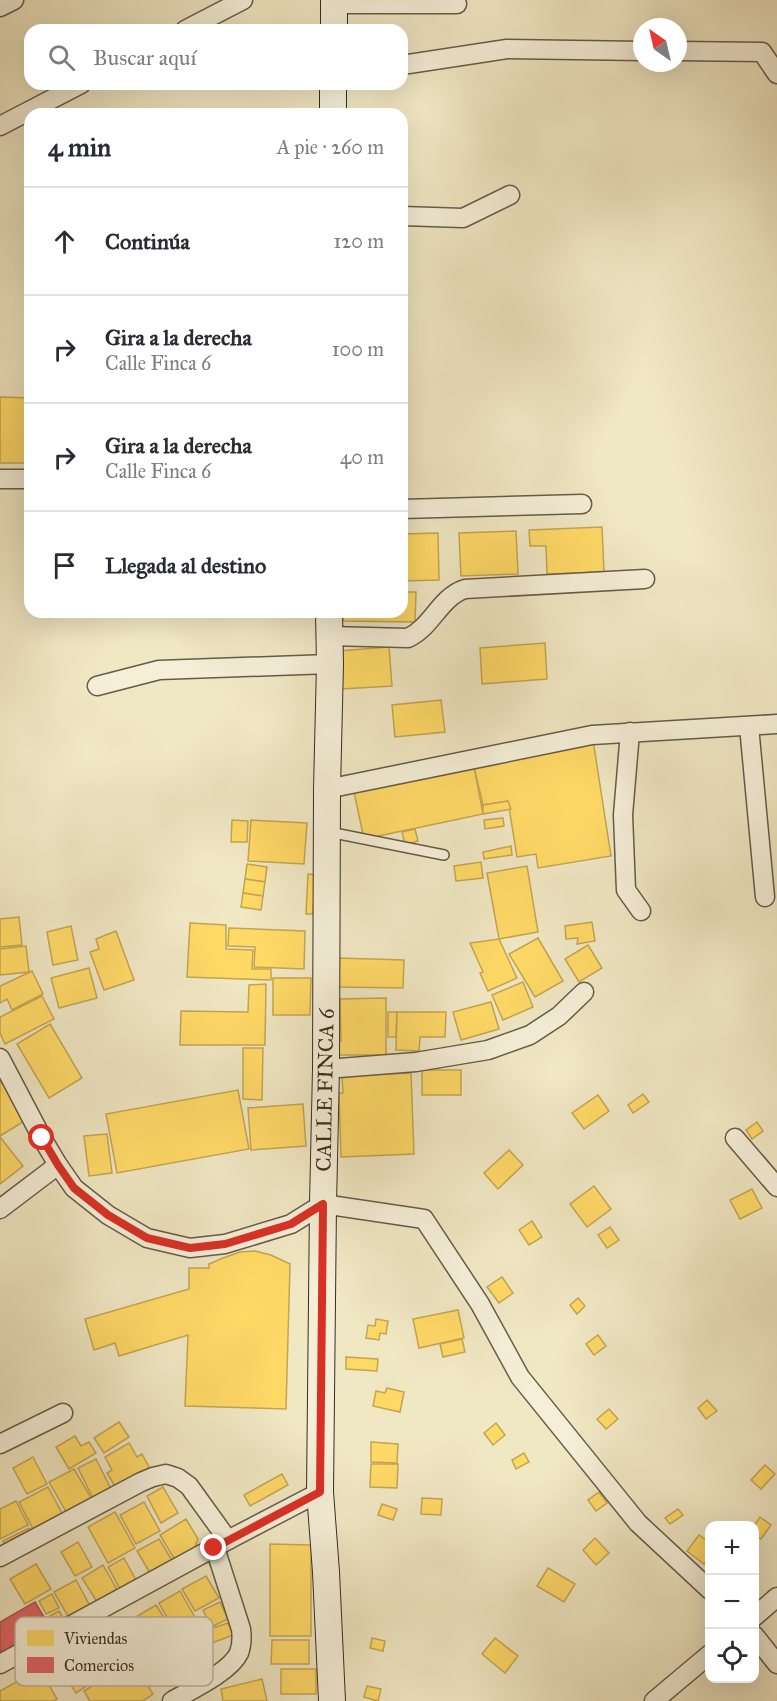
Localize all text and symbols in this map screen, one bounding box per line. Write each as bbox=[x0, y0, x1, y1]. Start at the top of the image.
north arrow bbox=[633, 18, 687, 72]
search box bbox=[24, 24, 408, 90]
icon: search bbox=[45, 41, 78, 74]
text: Buscar aquí bbox=[93, 44, 196, 71]
text: 4 min bbox=[48, 131, 111, 163]
text: A pie · 260 m bbox=[277, 135, 384, 159]
icon: ahead bbox=[48, 225, 81, 258]
text: Continúa bbox=[105, 228, 190, 255]
text: 120 m bbox=[333, 229, 384, 253]
text: Gira a la derecha bbox=[105, 324, 252, 351]
icon: right bbox=[48, 333, 81, 366]
text: 100 m bbox=[332, 337, 384, 361]
text: Calle Finca 6 bbox=[105, 351, 211, 375]
text: Gira a la derecha bbox=[105, 432, 252, 459]
icon: right bbox=[48, 441, 81, 474]
text: 40 m bbox=[340, 445, 384, 469]
text: Calle Finca 6 bbox=[105, 459, 211, 483]
icon: arrive bbox=[48, 549, 81, 582]
text: Llegada al destino bbox=[105, 552, 266, 579]
street label: CALLE FINCA 6 bbox=[311, 1007, 339, 1172]
route start bbox=[28, 1124, 54, 1150]
map controls bbox=[705, 1521, 759, 1683]
button: + bbox=[705, 1521, 759, 1575]
route end bbox=[200, 1534, 226, 1560]
button: − bbox=[705, 1575, 759, 1629]
legend bbox=[15, 1617, 213, 1686]
text: Viviendas bbox=[63, 1629, 128, 1648]
button: locate bbox=[705, 1629, 759, 1683]
text: Comercios bbox=[64, 1656, 134, 1675]

